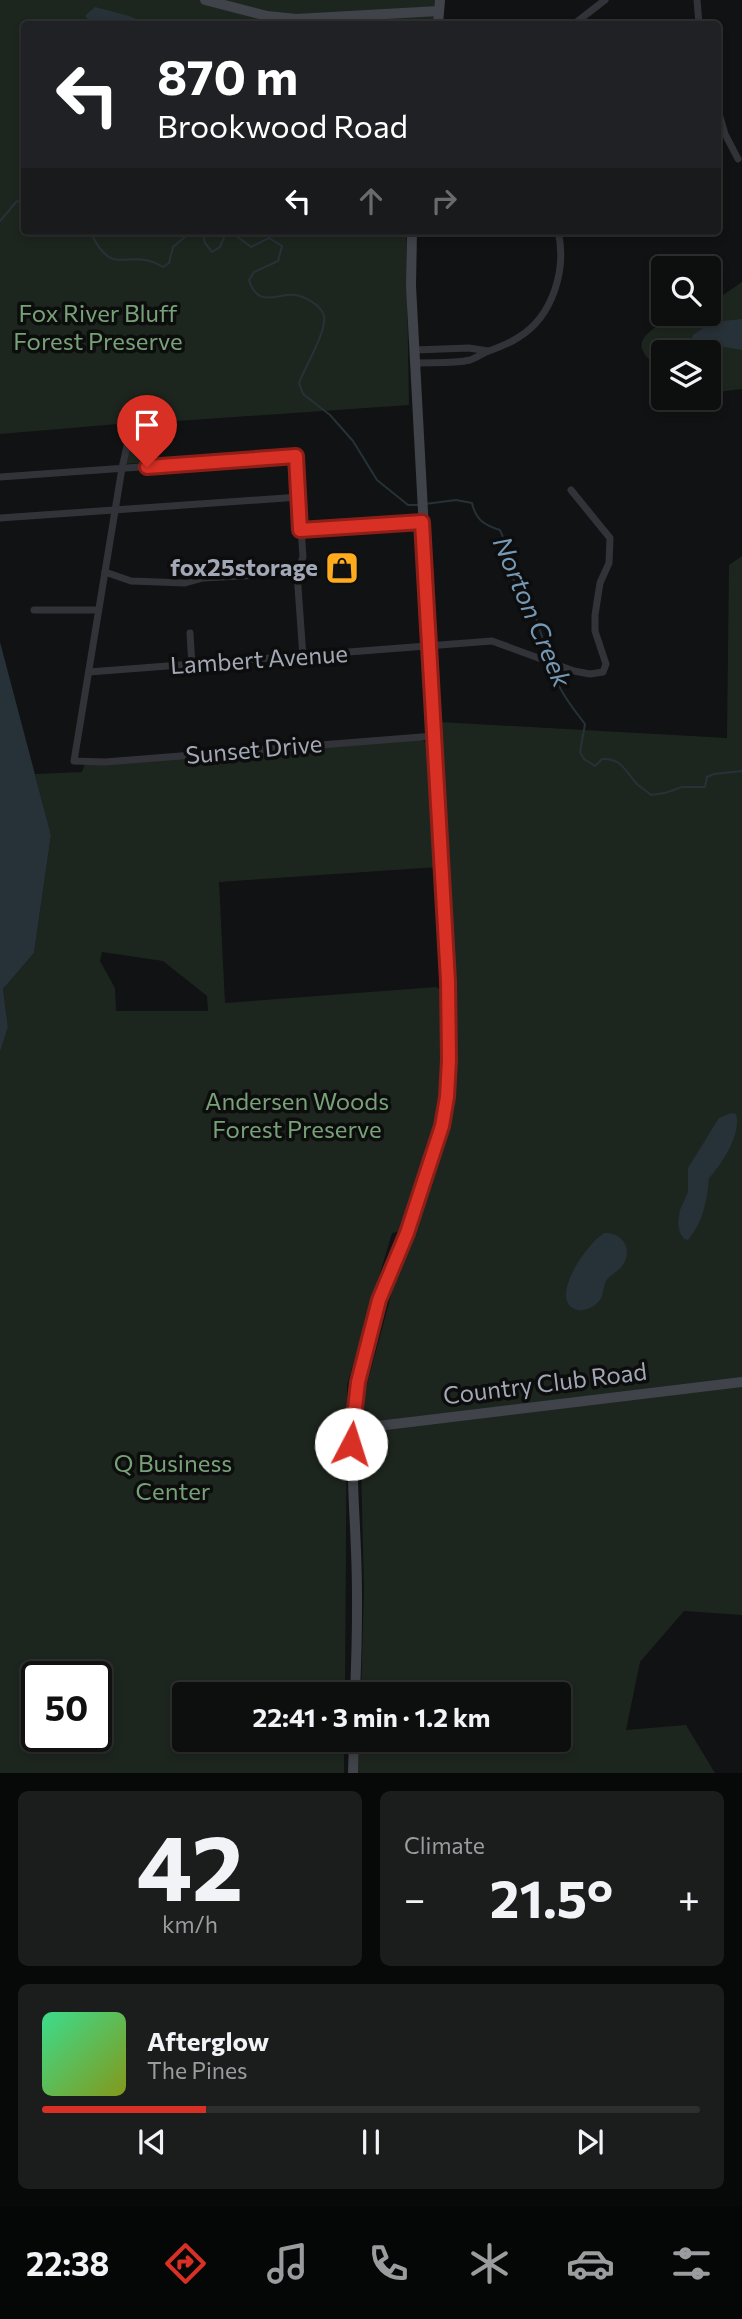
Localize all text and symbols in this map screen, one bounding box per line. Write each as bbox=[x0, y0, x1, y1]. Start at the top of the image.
text: 870 m bbox=[157, 45, 298, 105]
icon: left bbox=[42, 49, 133, 140]
text: Brookwood Road bbox=[157, 105, 408, 145]
icon: left bbox=[279, 182, 317, 220]
icon: ahead bbox=[352, 182, 390, 220]
icon: right bbox=[425, 182, 463, 220]
map controls bbox=[651, 256, 721, 410]
button: search bbox=[651, 256, 721, 326]
park label: Fox River Bluff Forest Preserve bbox=[13, 298, 183, 355]
button: layers bbox=[651, 340, 721, 410]
pin bbox=[117, 395, 177, 467]
icon: arrive bbox=[128, 406, 166, 444]
water label: Norton Creek bbox=[488, 531, 579, 692]
shop icon: fox25storage bbox=[323, 549, 361, 587]
place label: fox25storage bbox=[170, 552, 318, 581]
street label: Lambert Avenue bbox=[169, 638, 349, 679]
street label: Sunset Drive bbox=[184, 728, 323, 769]
park label: Andersen Woods Forest Preserve bbox=[205, 1086, 389, 1143]
street label: Country Club Road bbox=[441, 1356, 648, 1409]
position arrow bbox=[314, 1407, 388, 1481]
park label: Q Business Center bbox=[114, 1448, 232, 1505]
speed limit sign: 50 bbox=[21, 1661, 112, 1752]
text: 22:41 · 3 min · 1.2 km bbox=[252, 1701, 491, 1732]
text: 42 bbox=[137, 1808, 243, 1920]
text: Climate bbox=[404, 1831, 485, 1859]
text: 21.5° bbox=[490, 1865, 613, 1929]
text: − bbox=[404, 1874, 426, 1921]
text: + bbox=[678, 1874, 700, 1921]
text: km/h bbox=[162, 1910, 218, 1938]
text: Afterglow bbox=[147, 2025, 269, 2056]
text: The Pines bbox=[147, 2056, 248, 2084]
icon: previous bbox=[133, 2123, 171, 2161]
icon: pause bbox=[352, 2123, 390, 2161]
icon: next bbox=[571, 2123, 609, 2161]
icon: directions bbox=[161, 2239, 210, 2288]
icon: music bbox=[263, 2239, 312, 2288]
icon: phone bbox=[364, 2239, 413, 2288]
icon: climate bbox=[465, 2239, 514, 2288]
icon: car bbox=[566, 2239, 615, 2288]
icon: filters bbox=[667, 2239, 716, 2288]
text: 22:38 bbox=[26, 2243, 109, 2283]

